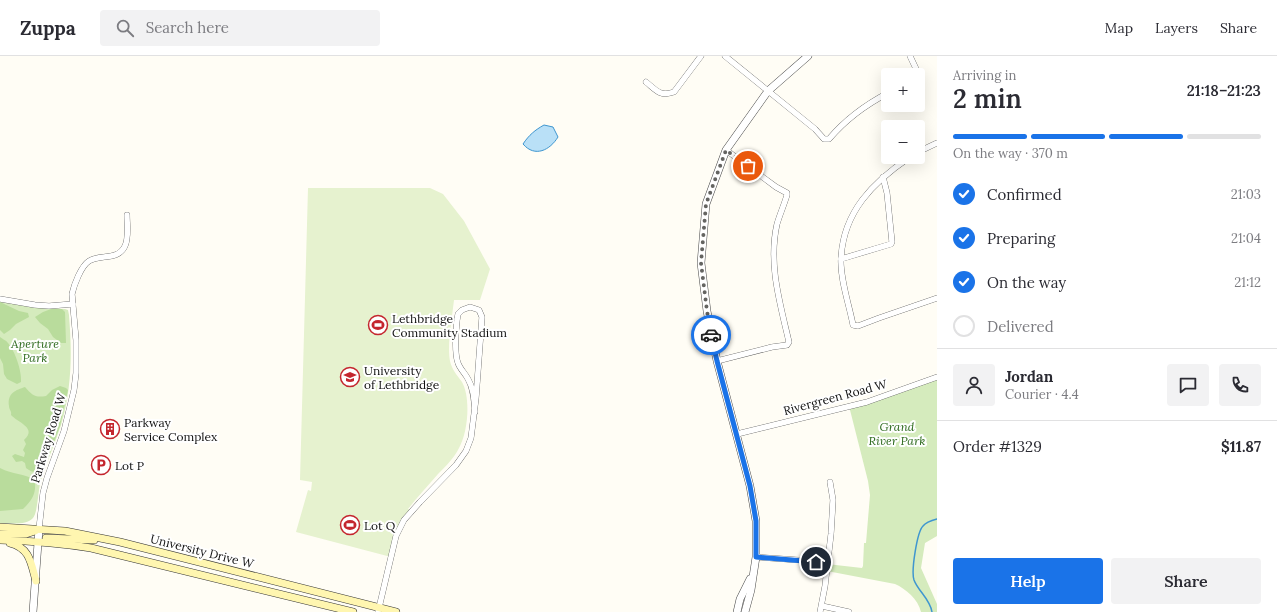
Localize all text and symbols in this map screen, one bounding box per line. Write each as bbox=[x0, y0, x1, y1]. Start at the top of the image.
search box bbox=[100, 10, 380, 46]
text: Zuppa bbox=[20, 16, 76, 40]
icon: search bbox=[114, 17, 136, 39]
text: Search here bbox=[146, 18, 229, 37]
text: Map bbox=[1105, 19, 1133, 37]
text: Layers bbox=[1155, 19, 1198, 37]
text: Share bbox=[1220, 19, 1257, 37]
text: Arriving in bbox=[953, 67, 1016, 84]
map controls bbox=[881, 68, 925, 164]
button: + bbox=[881, 68, 925, 112]
text: 21:18–21:23 bbox=[1187, 81, 1261, 100]
text: 2 min bbox=[953, 82, 1022, 115]
button: − bbox=[881, 120, 925, 164]
text: On the way · 370 m bbox=[953, 145, 1068, 162]
pin bbox=[731, 149, 765, 183]
icon: bag bbox=[737, 155, 759, 177]
icon: check bbox=[953, 183, 975, 205]
text: Confirmed bbox=[987, 185, 1062, 204]
text: 21:03 bbox=[1231, 186, 1261, 203]
icon: check bbox=[953, 227, 975, 249]
text: Preparing bbox=[987, 229, 1055, 248]
text: 21:04 bbox=[1231, 230, 1261, 247]
icon: check bbox=[953, 271, 975, 293]
text: On the way bbox=[987, 273, 1066, 292]
text: 21:12 bbox=[1234, 274, 1261, 291]
place label: Lethbridge Community Stadium bbox=[392, 311, 507, 340]
sports icon: Lethbridge Community Stadium bbox=[367, 314, 389, 336]
courier bbox=[691, 315, 731, 355]
text: Delivered bbox=[987, 317, 1054, 336]
icon: car bbox=[700, 324, 722, 346]
park label: Aperture Park bbox=[10, 336, 59, 365]
place label: University of Lethbridge bbox=[364, 363, 440, 392]
button: person bbox=[953, 364, 995, 406]
button: chat bbox=[1167, 364, 1209, 406]
button: phone bbox=[1219, 364, 1261, 406]
school or university icon: University of Lethbridge bbox=[339, 366, 361, 388]
text: Jordan bbox=[1005, 367, 1053, 386]
street label: Rivergreen Road W bbox=[782, 376, 889, 418]
text: Courier · 4.4 bbox=[1005, 386, 1079, 403]
street label: Parkway Road W bbox=[27, 390, 69, 485]
place label: Parkway Service Complex bbox=[124, 415, 218, 444]
building icon: Parkway Service Complex bbox=[99, 418, 121, 440]
park label: Grand River Park bbox=[868, 419, 926, 448]
text: Order #1329 bbox=[953, 437, 1042, 456]
text: $11.87 bbox=[1221, 437, 1261, 456]
parking icon: Lot P bbox=[90, 454, 112, 476]
place label: Lot P bbox=[115, 458, 144, 473]
sports icon: Lot Q bbox=[339, 514, 361, 536]
place label: Lot Q bbox=[364, 518, 396, 533]
street label: University Drive W bbox=[149, 531, 256, 571]
pin bbox=[799, 545, 833, 579]
icon: home bbox=[805, 551, 827, 573]
button: Help bbox=[953, 558, 1103, 604]
button: Share bbox=[1111, 558, 1261, 604]

